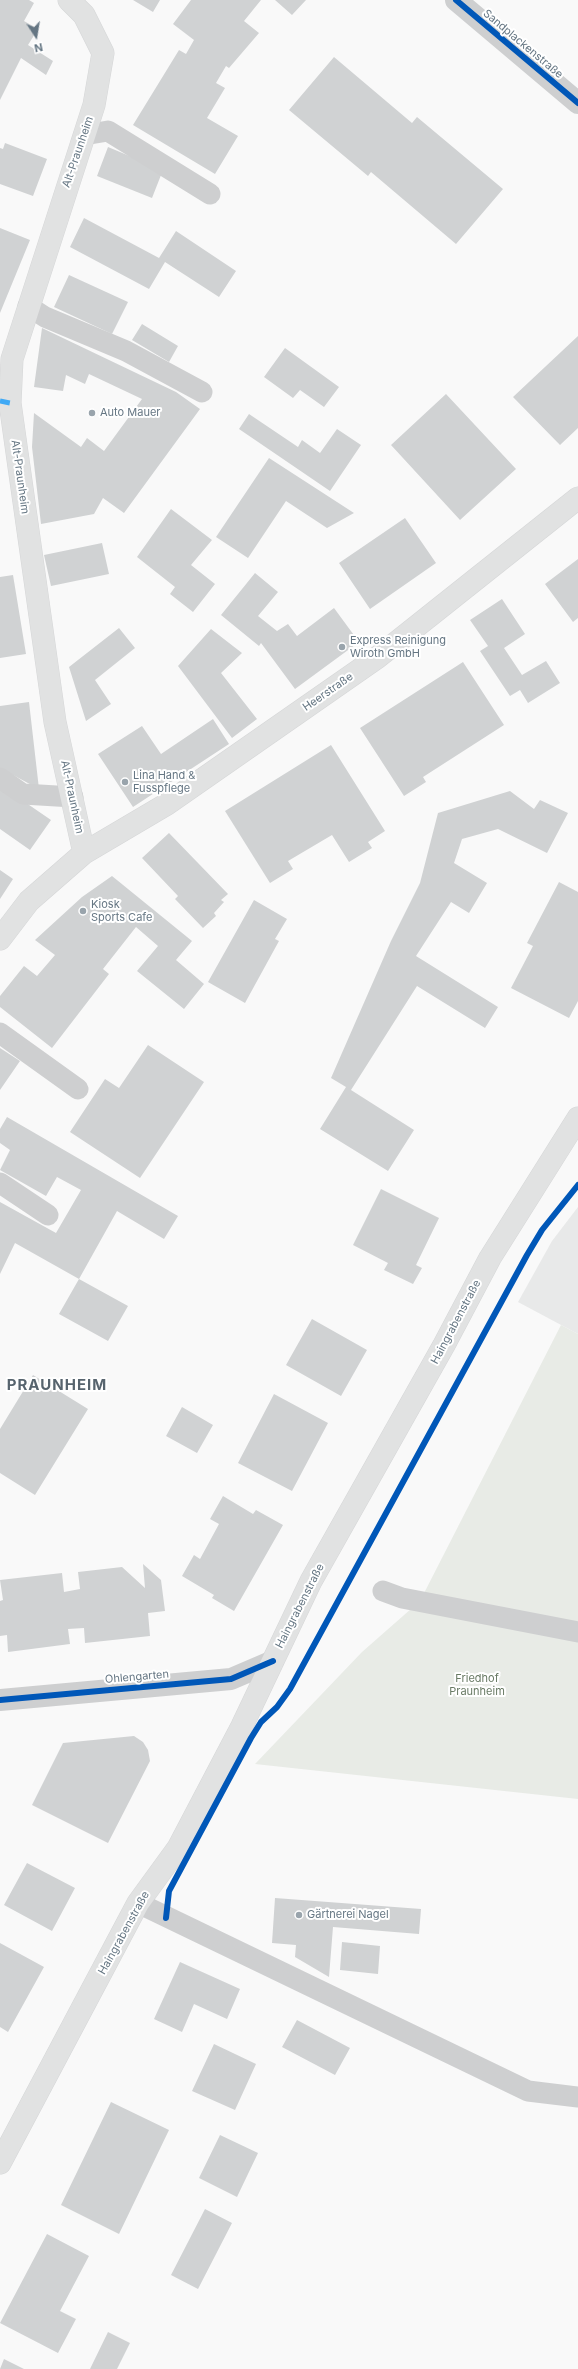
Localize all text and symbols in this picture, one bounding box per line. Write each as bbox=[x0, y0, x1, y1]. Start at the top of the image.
street label: Sandplackenstraße bbox=[480, 7, 566, 81]
north arrow bbox=[16, 16, 56, 56]
text: N bbox=[33, 40, 44, 55]
street label: Alt-Praunheim bbox=[60, 115, 96, 189]
place label: Auto Mauer bbox=[100, 406, 160, 420]
marker: Auto Mauer bbox=[87, 408, 97, 418]
street label: Alt-Praunheim bbox=[8, 439, 32, 515]
place label: Express Reinigung Wiroth GmbH bbox=[350, 634, 446, 660]
marker: Express Reinigung Wiroth GmbH bbox=[337, 642, 347, 652]
street label: Heerstraße bbox=[300, 670, 356, 714]
street label: Alt-Praunheim bbox=[58, 759, 86, 835]
place label: Lina Hand & Fusspflege bbox=[133, 769, 195, 795]
marker: Lina Hand & Fusspflege bbox=[120, 777, 130, 787]
place label: Kiosk Sports Cafe bbox=[91, 898, 152, 924]
marker: Kiosk Sports Cafe bbox=[78, 906, 88, 916]
street label: Haingrabenstraße bbox=[428, 1278, 484, 1366]
district label: PRAUNHEIM bbox=[7, 1376, 107, 1394]
street label: Haingrabenstraße bbox=[273, 1562, 327, 1650]
street label: Ohlengarten bbox=[104, 1668, 170, 1686]
park label: Friedhof Praunheim bbox=[449, 1672, 505, 1698]
street label: Haingrabenstraße bbox=[96, 1889, 152, 1977]
place label: Gärtnerei Nagel bbox=[307, 1908, 389, 1922]
marker: Gärtnerei Nagel bbox=[294, 1910, 304, 1920]

